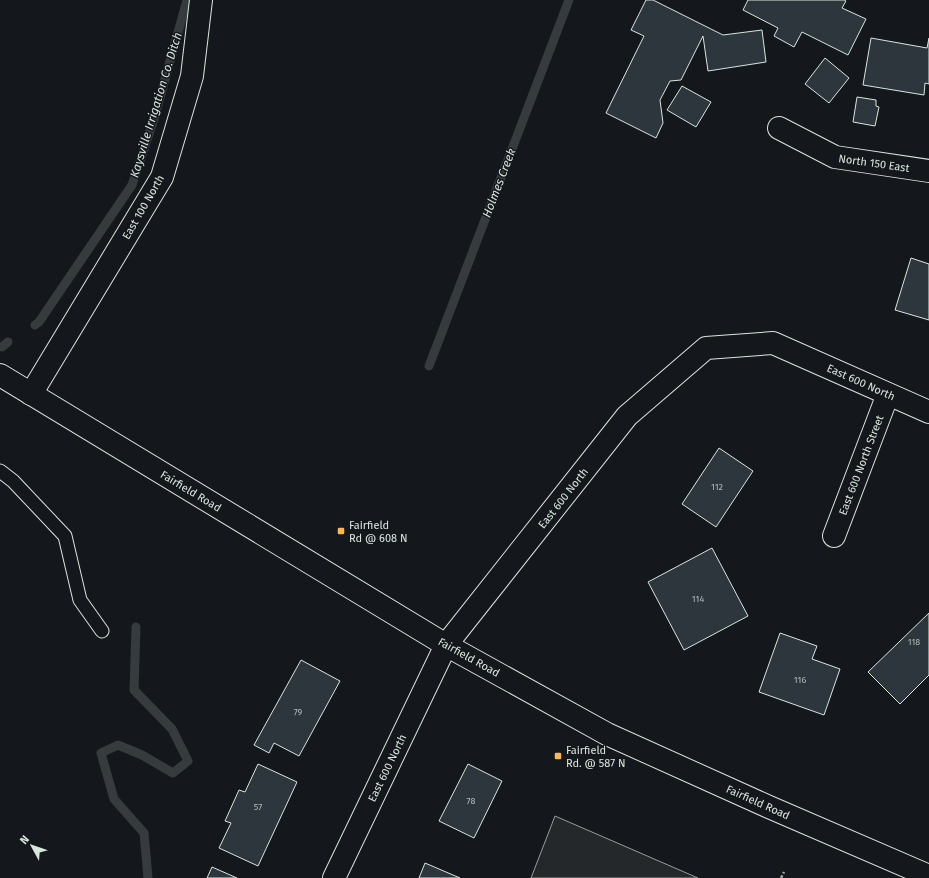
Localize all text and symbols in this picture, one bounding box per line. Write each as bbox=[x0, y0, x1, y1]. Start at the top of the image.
water label: Kaysville Irrigation Co. Ditch bbox=[127, 31, 185, 179]
water label: Holmes Creek bbox=[479, 146, 519, 220]
street label: North 150 East bbox=[838, 152, 910, 175]
street label: East 100 North bbox=[120, 173, 167, 242]
street label: East 600 North bbox=[825, 362, 897, 403]
street label: East 600 North Street bbox=[836, 413, 887, 517]
street label: East 600 North bbox=[536, 465, 591, 531]
street label: Fairfield Road bbox=[158, 468, 223, 515]
house number: 112 bbox=[711, 482, 723, 492]
place label: Fairfield Rd @ 608 N bbox=[349, 519, 408, 545]
marker: Fairfield Rd @ 608 N bbox=[336, 526, 346, 536]
house number: 114 bbox=[692, 594, 704, 604]
street label: Fairfield Road bbox=[436, 635, 502, 680]
house number: 118 bbox=[908, 637, 920, 647]
house number: 116 bbox=[794, 675, 806, 685]
house number: 79 bbox=[294, 707, 303, 717]
street label: East 600 North bbox=[366, 732, 409, 804]
place label: Fairfield Rd. @ 587 N bbox=[566, 744, 625, 770]
marker: Fairfield Rd. @ 587 N bbox=[553, 751, 563, 761]
street label: Fairfield Road bbox=[724, 783, 792, 822]
house number: 78 bbox=[467, 796, 475, 806]
house number: 57 bbox=[254, 802, 262, 812]
north arrow bbox=[12, 826, 52, 866]
text: N bbox=[17, 833, 32, 847]

